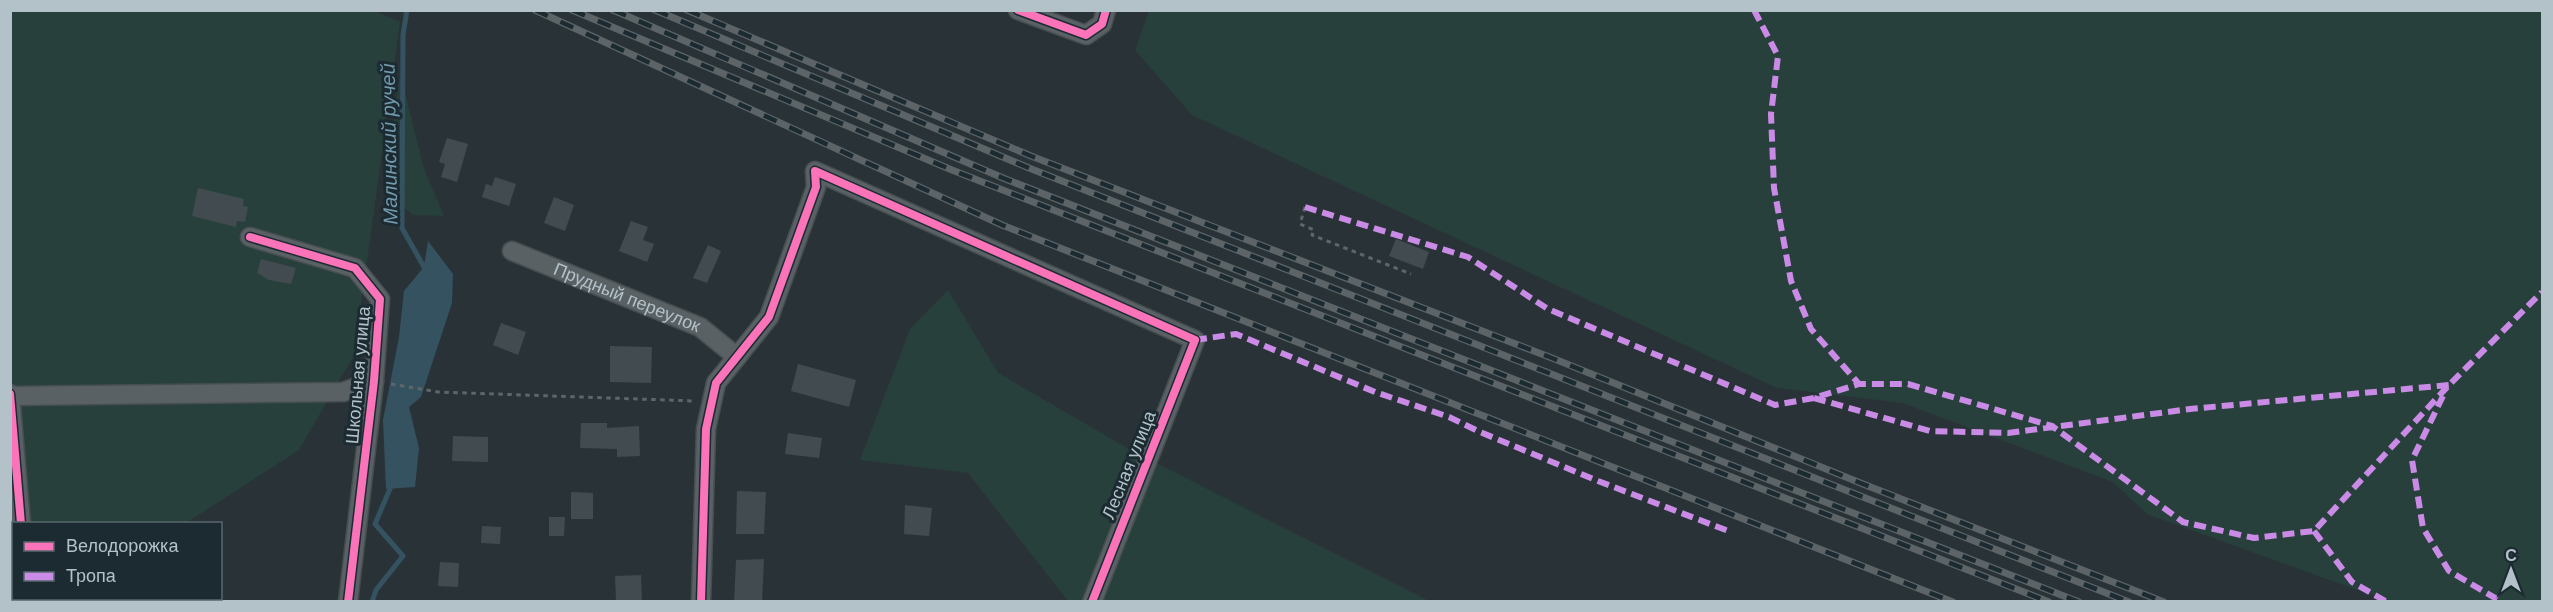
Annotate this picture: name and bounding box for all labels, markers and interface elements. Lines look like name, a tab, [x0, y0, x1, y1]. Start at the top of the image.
water label: Малинский ручей	[377, 63, 401, 225]
street label: Прудный переулок	[551, 259, 703, 336]
street label: Школьная улица	[342, 304, 374, 445]
street label: Лесная улица	[1098, 407, 1160, 522]
legend	[12, 522, 222, 600]
text: Велодорожка	[66, 536, 179, 556]
north arrow	[2481, 540, 2541, 600]
text: С	[2505, 547, 2517, 564]
text: Тропа	[66, 566, 117, 586]

